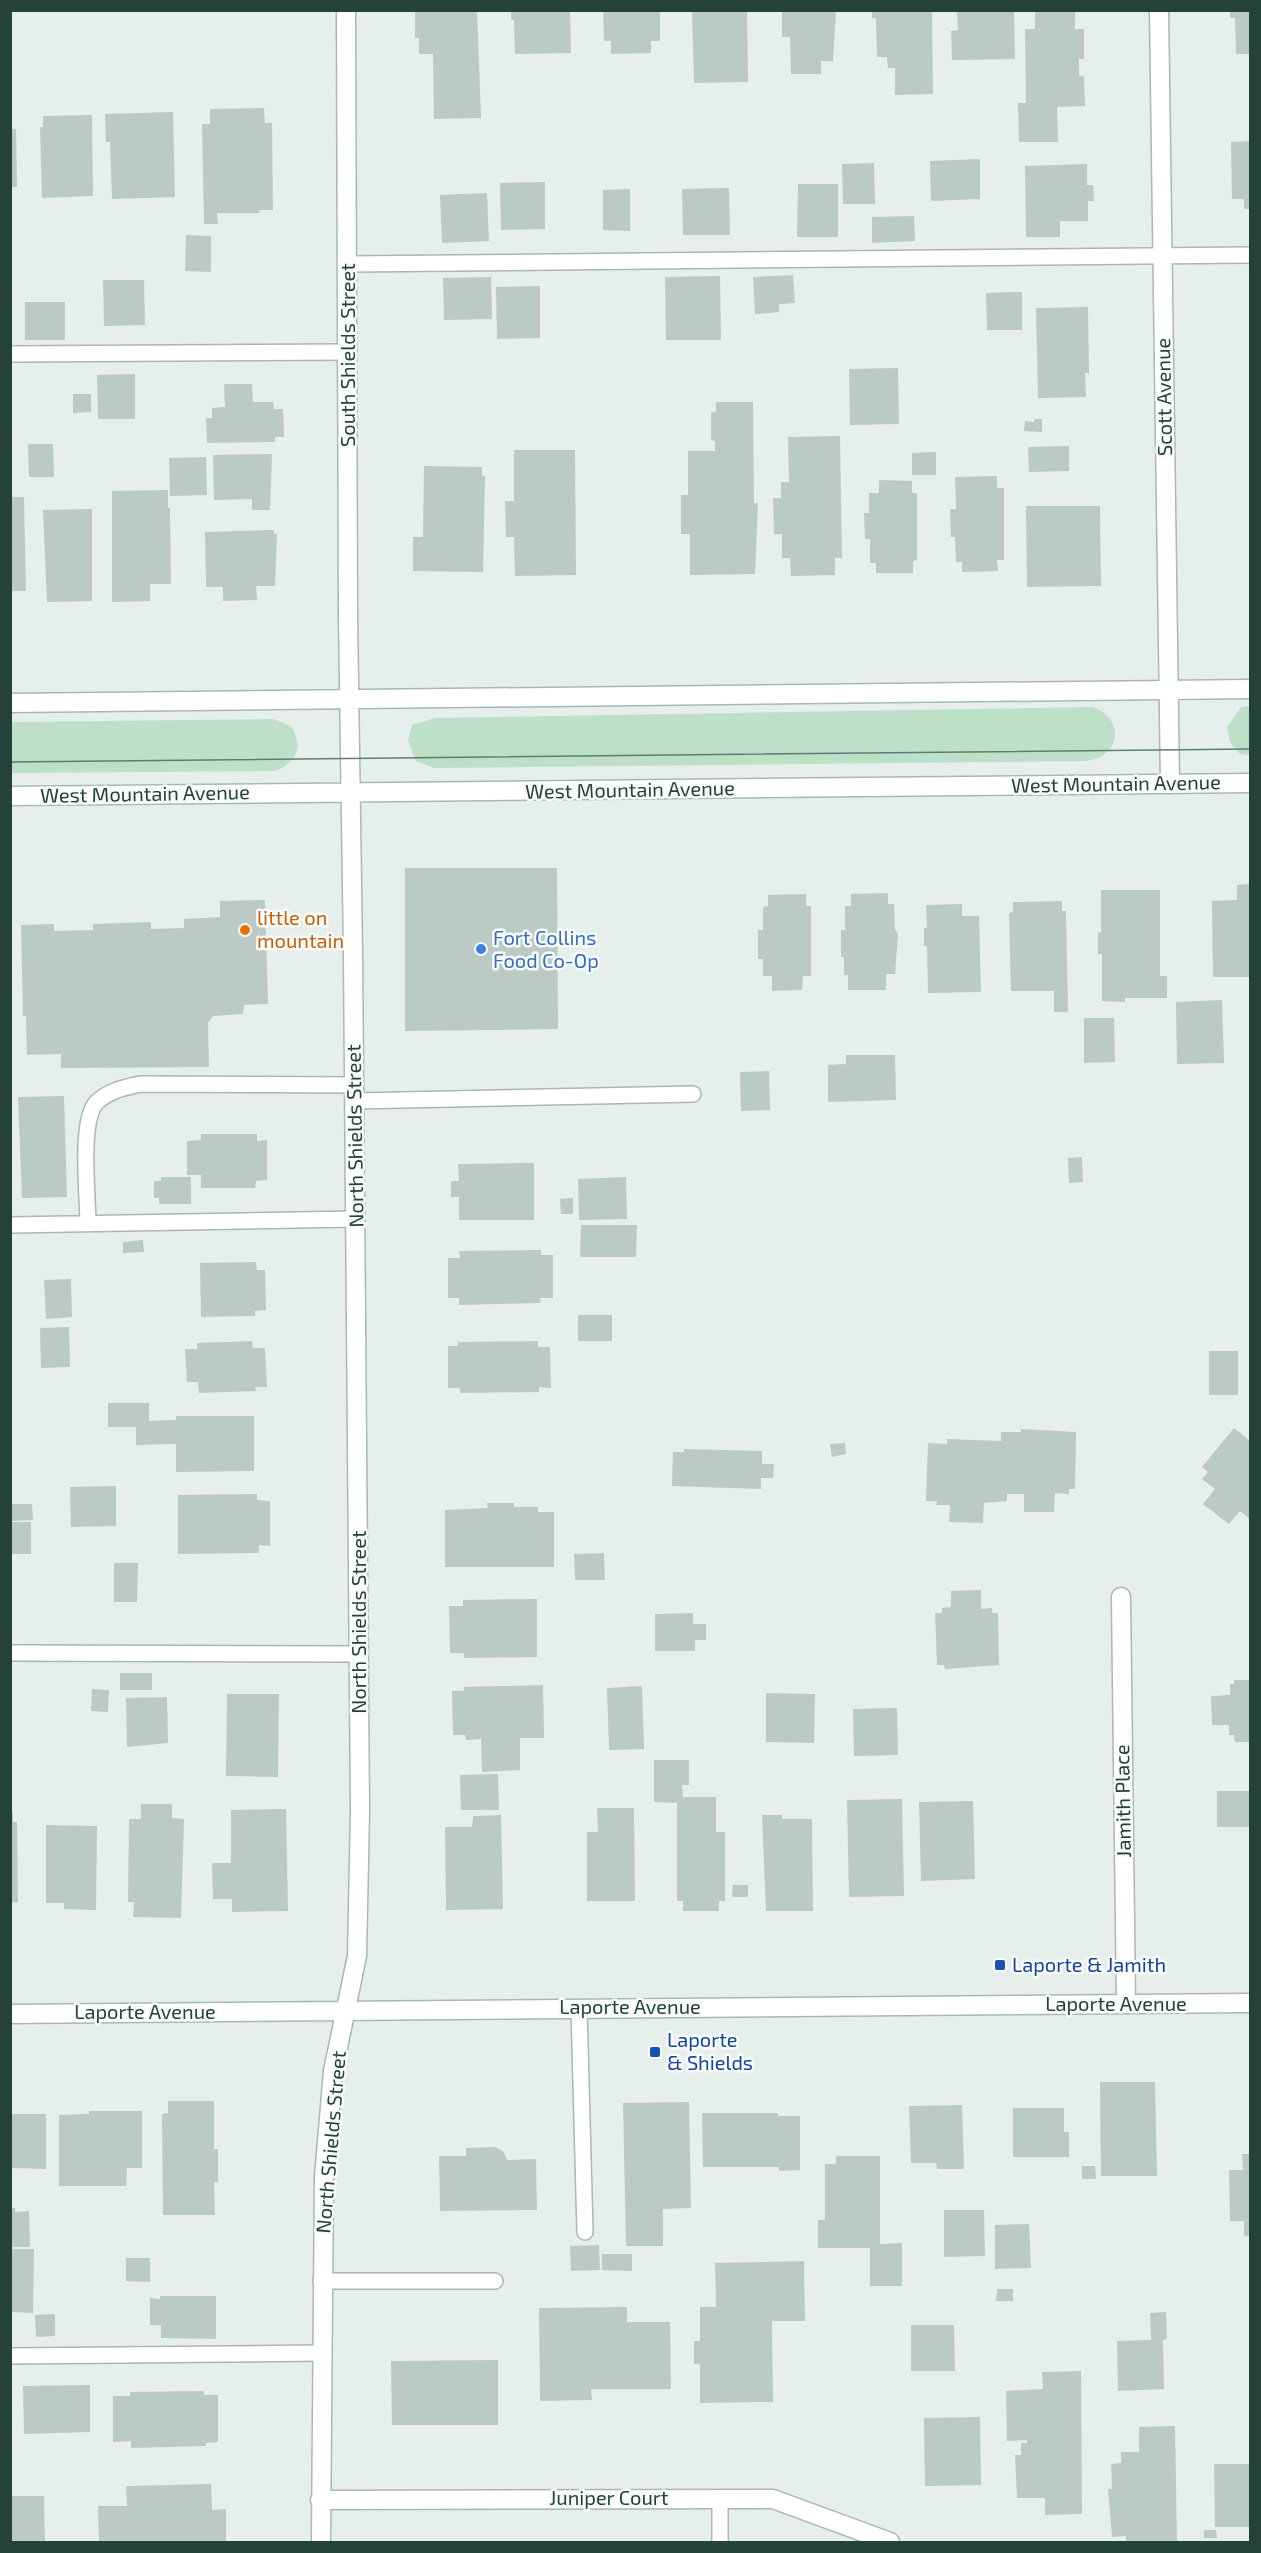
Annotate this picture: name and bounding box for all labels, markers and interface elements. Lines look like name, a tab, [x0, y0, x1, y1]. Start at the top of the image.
street label: South Shields Street	[335, 263, 359, 447]
street label: Scott Avenue	[1150, 338, 1176, 456]
street label: West Mountain Avenue	[1011, 769, 1221, 797]
street label: West Mountain Avenue	[525, 775, 735, 803]
street label: West Mountain Avenue	[40, 779, 250, 807]
place label: little on mountain	[257, 905, 344, 952]
marker: little on mountain	[238, 923, 252, 937]
place label: Fort Collins Food Co-Op	[493, 925, 599, 972]
marker: Fort Collins Food Co-Op	[474, 942, 488, 956]
street label: North Shields Street	[340, 1044, 368, 1228]
street label: North Shields Street	[346, 1530, 370, 1714]
street label: Jamith Place	[1109, 1744, 1135, 1858]
place label: Laporte & Jamith	[1012, 1952, 1166, 1976]
marker: Laporte & Jamith	[993, 1958, 1007, 1972]
street label: Laporte Avenue	[1045, 1991, 1187, 2015]
street label: Laporte Avenue	[559, 1994, 701, 2018]
street label: Laporte Avenue	[74, 1999, 216, 2023]
place label: Laporte & Shields	[667, 2027, 753, 2074]
marker: Laporte & Shields	[648, 2045, 662, 2059]
street label: North Shields Street	[310, 2049, 350, 2234]
street label: Juniper Court	[550, 2485, 669, 2509]

